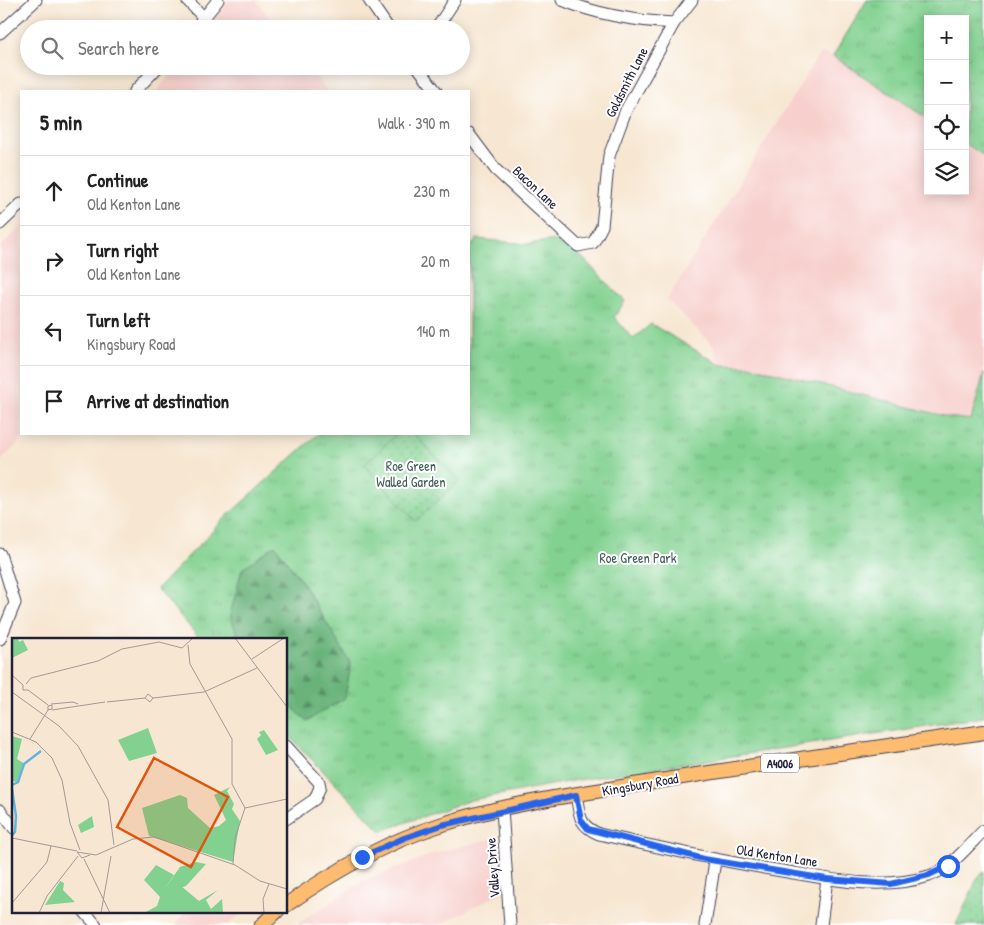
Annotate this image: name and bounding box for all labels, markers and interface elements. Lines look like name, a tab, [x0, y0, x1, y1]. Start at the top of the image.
map controls	[924, 15, 969, 195]
button: +	[924, 15, 969, 60]
search box	[20, 20, 470, 75]
icon: search	[38, 34, 66, 62]
text: Search here	[78, 35, 159, 61]
street label: Goldsmith Lane	[600, 43, 652, 120]
button: −	[924, 60, 969, 105]
button: locate	[924, 105, 969, 150]
text: 5 min	[40, 108, 82, 137]
text: Walk · 390 m	[378, 112, 450, 134]
button: layers	[924, 150, 969, 195]
street label: Bacon Lane	[509, 161, 563, 213]
text: Continue	[87, 167, 148, 193]
icon: ahead	[40, 177, 68, 205]
text: 230 m	[414, 180, 450, 202]
text: Old Kenton Lane	[87, 193, 181, 215]
text: Turn right	[87, 237, 158, 263]
icon: right	[40, 247, 68, 275]
text: 20 m	[421, 250, 450, 272]
text: Old Kenton Lane	[87, 263, 181, 285]
text: Turn left	[87, 307, 150, 333]
icon: left	[40, 317, 68, 345]
text: 140 m	[416, 320, 450, 342]
text: Kingsbury Road	[87, 333, 175, 355]
icon: arrive	[40, 387, 68, 415]
text: Arrive at destination	[87, 388, 229, 414]
park label: Roe Green Walled Garden	[376, 456, 446, 491]
park label: Roe Green Park	[599, 548, 677, 567]
inset map	[12, 638, 288, 912]
road number: A4006	[761, 754, 799, 772]
street label: Kingsbury Road	[600, 768, 680, 801]
street label: Valley Drive	[480, 837, 505, 899]
street label: Old Kenton Lane	[735, 839, 819, 871]
route end	[351, 846, 374, 869]
route start	[937, 855, 960, 878]

